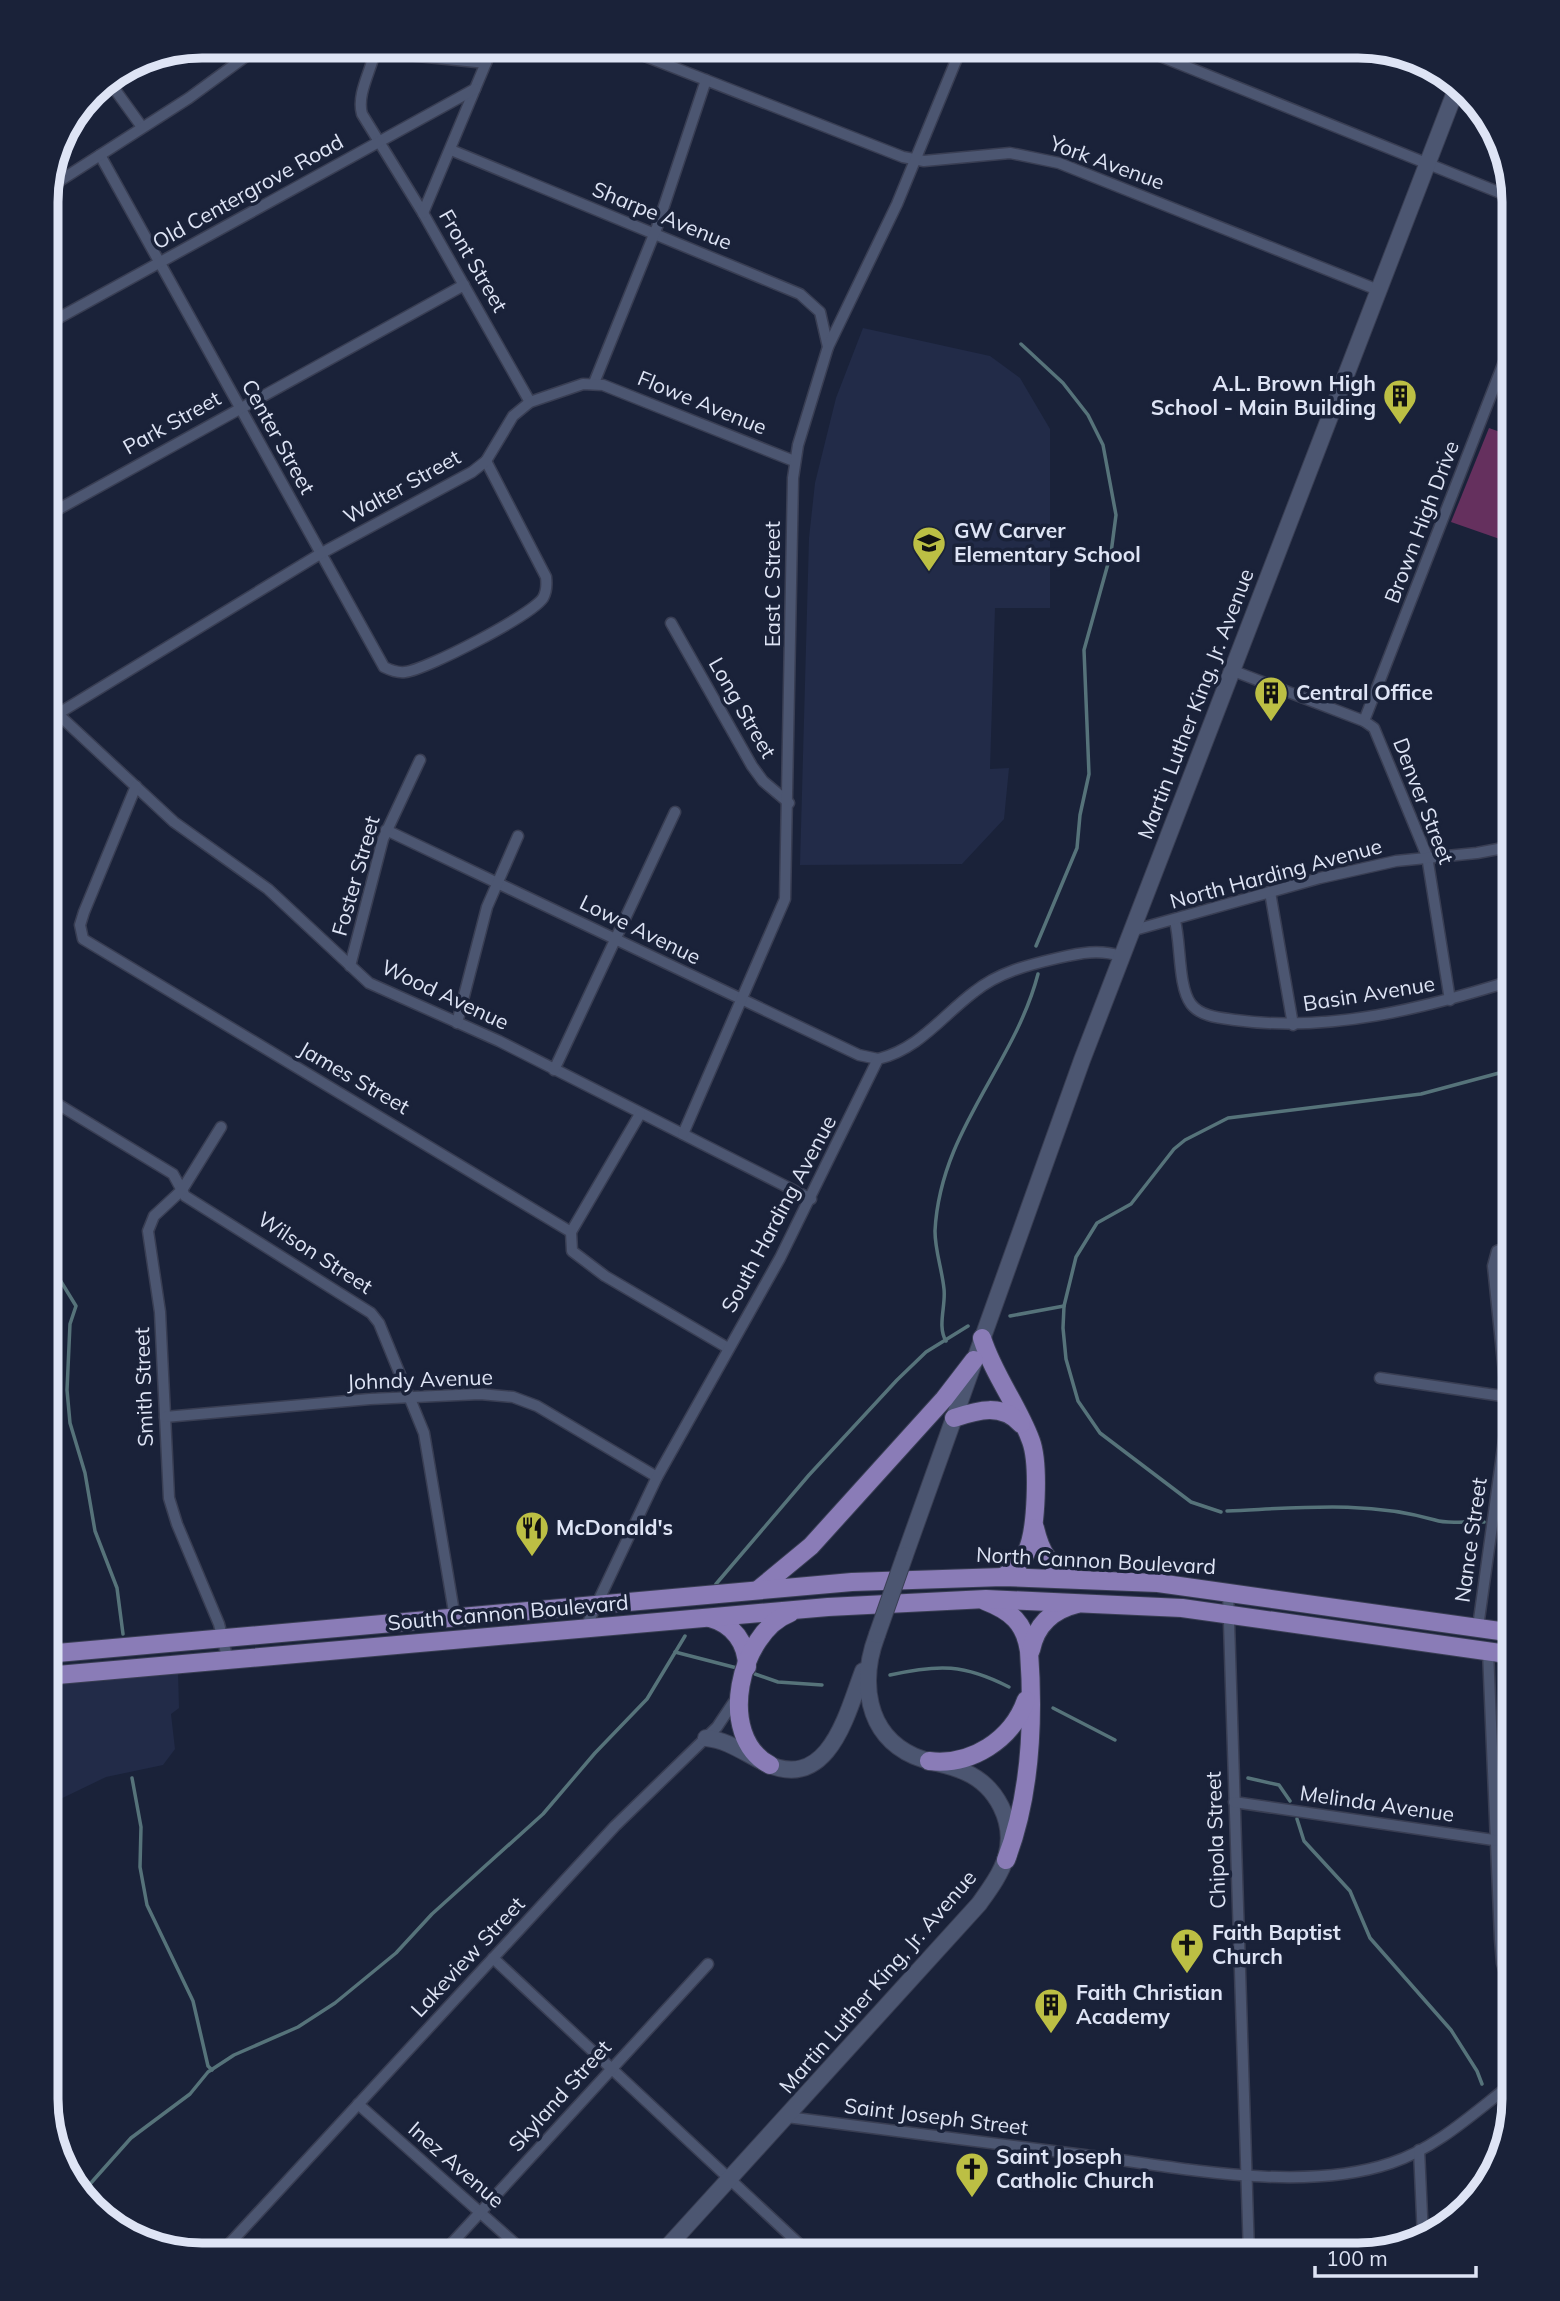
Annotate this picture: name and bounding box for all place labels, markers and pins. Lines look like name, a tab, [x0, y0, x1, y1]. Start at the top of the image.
place label: A.L. Brown High School - Main Building	[1151, 370, 1376, 420]
building icon: A.L. Brown High School - Main Building	[1381, 377, 1419, 426]
place label: GW Carver Elementary School	[954, 517, 1141, 567]
school or university icon: GW Carver Elementary School	[910, 524, 948, 573]
building icon: Central Office	[1252, 674, 1290, 723]
place label: Central Office	[1296, 679, 1433, 705]
restaurant icon: McDonald's	[513, 1509, 551, 1558]
place label: McDonald's	[556, 1514, 673, 1540]
place label: Faith Baptist Church	[1212, 1919, 1341, 1969]
church icon: Faith Baptist Church	[1168, 1926, 1206, 1975]
place label: Faith Christian Academy	[1076, 1979, 1223, 2029]
building icon: Faith Christian Academy	[1032, 1986, 1070, 2035]
place label: Saint Joseph Catholic Church	[996, 2143, 1154, 2193]
church icon: Saint Joseph Catholic Church	[953, 2150, 991, 2199]

